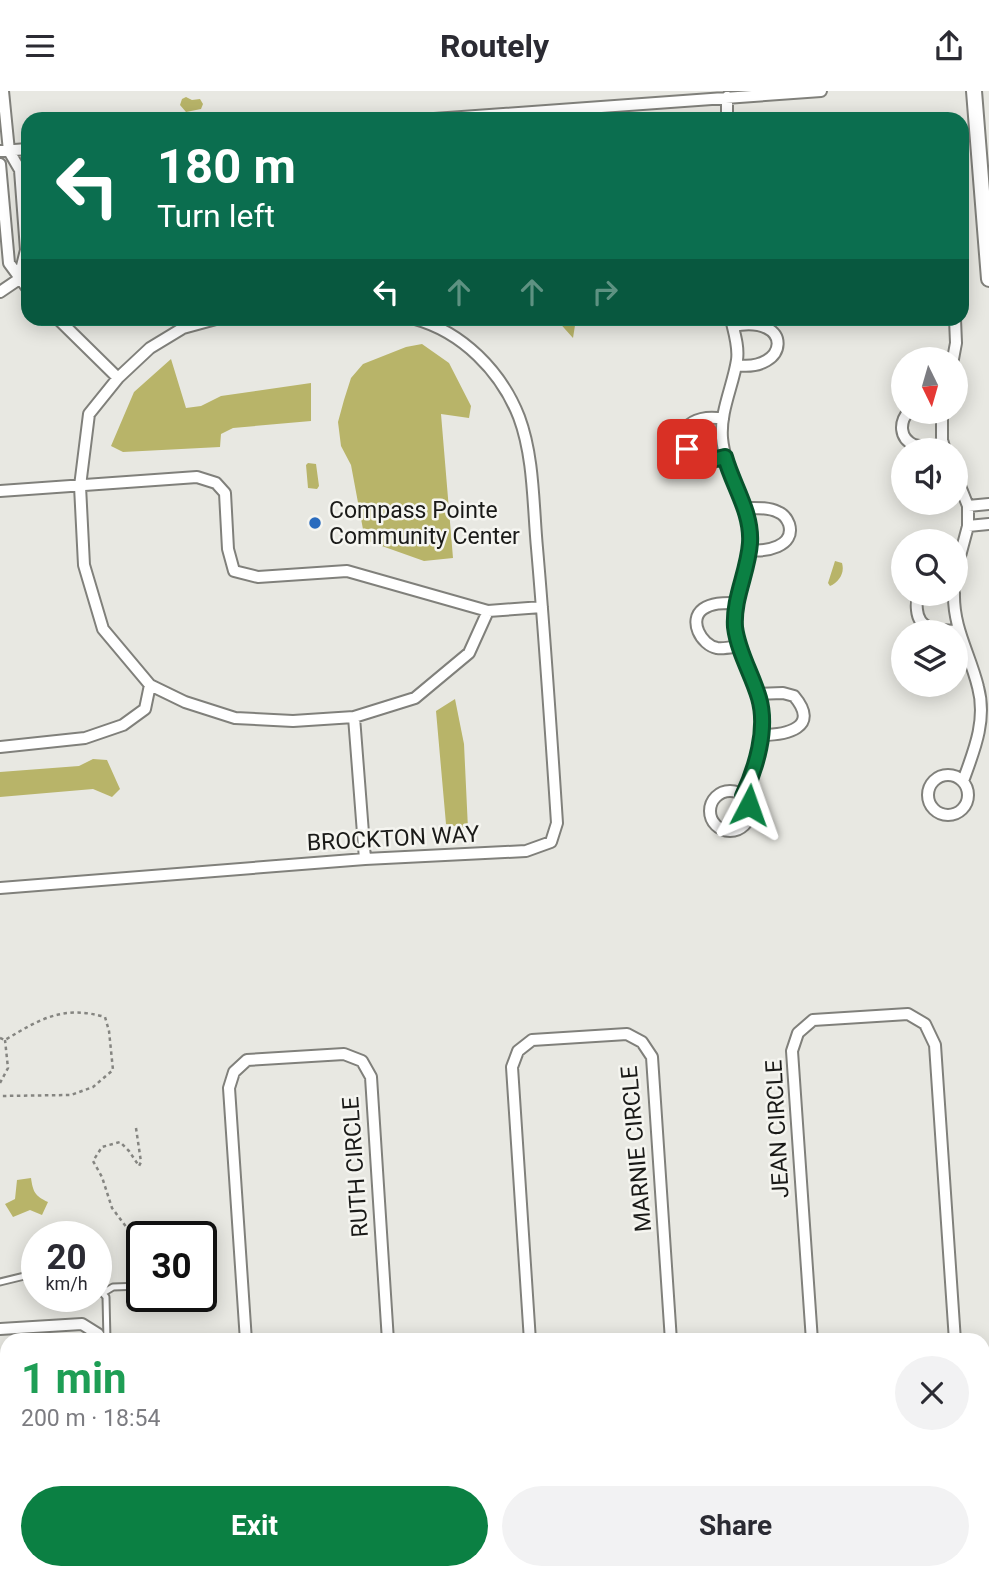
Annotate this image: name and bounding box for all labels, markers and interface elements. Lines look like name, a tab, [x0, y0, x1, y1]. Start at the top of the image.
icon: menu	[21, 27, 59, 65]
text: Routely	[440, 27, 549, 65]
icon: share	[930, 27, 968, 65]
text: 180 m	[157, 138, 296, 195]
icon: left	[42, 140, 133, 231]
text: Turn left	[157, 197, 275, 235]
icon: left	[367, 273, 405, 311]
icon: ahead	[440, 273, 478, 311]
icon: ahead	[513, 273, 551, 311]
icon: right	[586, 273, 624, 311]
north arrow	[891, 347, 968, 423]
map controls	[891, 347, 968, 697]
pin	[657, 419, 717, 479]
icon: arrive	[668, 430, 706, 468]
button: sound	[891, 438, 968, 515]
place label: Compass Pointe Community Center	[329, 497, 520, 550]
marker: Compass Pointe Community Center	[307, 515, 323, 531]
button: search	[891, 529, 968, 606]
button: layers	[891, 620, 968, 697]
position arrow	[712, 768, 786, 842]
street label: BROCKTON WAY	[306, 820, 480, 857]
street label: JEAN CIRCLE	[760, 1059, 795, 1199]
street label: MARNIE CIRCLE	[616, 1065, 657, 1233]
street label: RUTH CIRCLE	[337, 1096, 374, 1238]
speed limit sign: 30	[126, 1221, 217, 1312]
text: 20	[46, 1237, 87, 1278]
text: km/h	[45, 1273, 88, 1294]
text: 1 min	[21, 1354, 127, 1403]
button: close	[895, 1356, 969, 1430]
text: 200 m · 18:54	[21, 1405, 160, 1432]
button: Exit	[21, 1486, 488, 1566]
button: Share	[502, 1486, 969, 1566]

